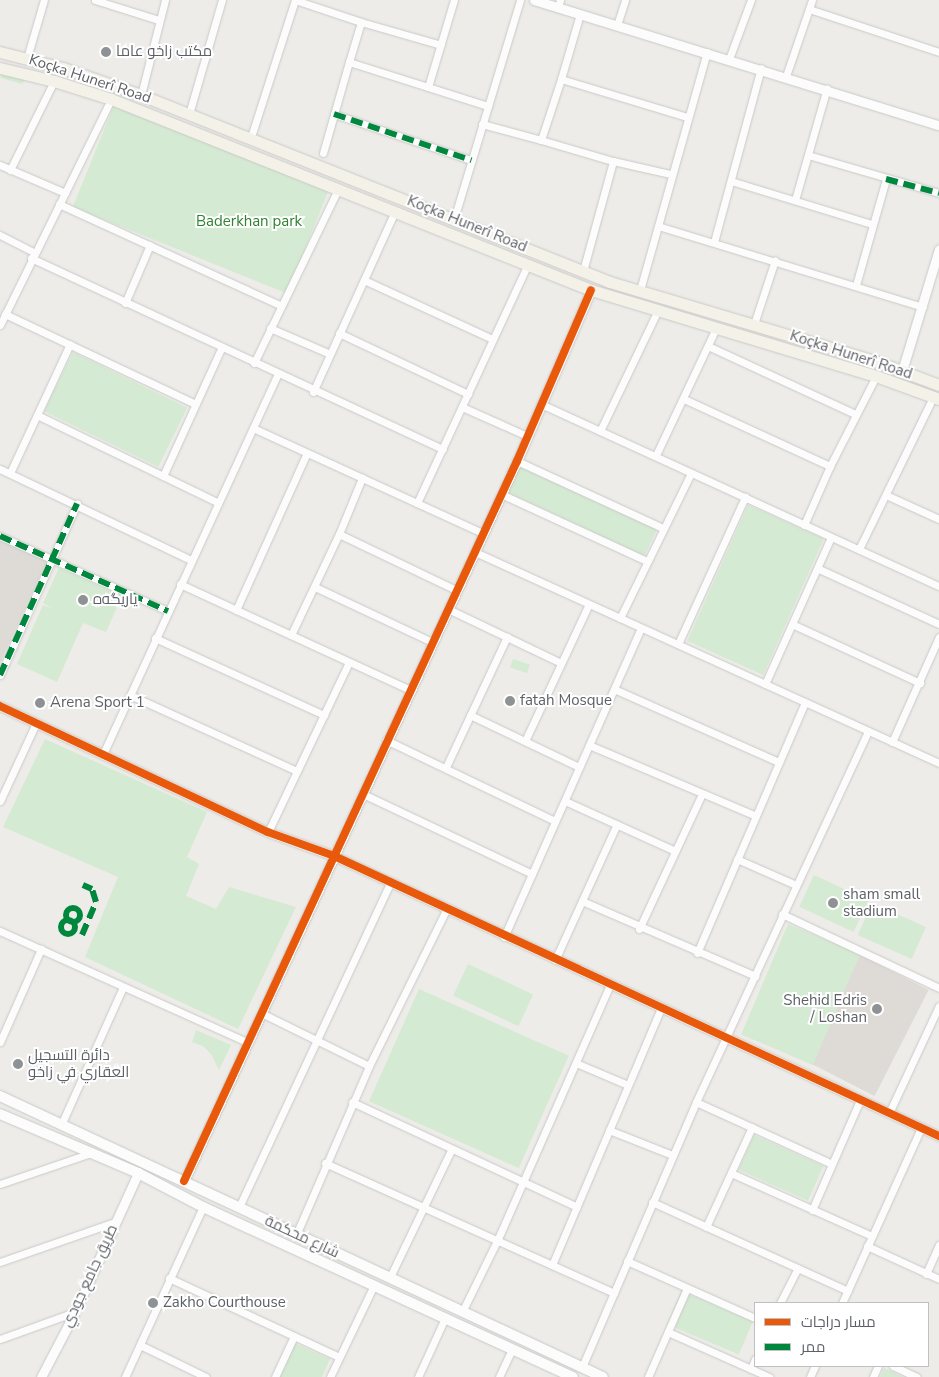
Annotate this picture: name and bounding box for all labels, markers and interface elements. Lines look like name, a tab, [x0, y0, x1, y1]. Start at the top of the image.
place label: مكتب زاخو عاما	[116, 43, 212, 61]
marker: مكتب زاخو عاما	[100, 46, 112, 58]
street label: Koçka Hunerî Road	[27, 51, 153, 107]
street label: Koçka Hunerî Road	[404, 192, 530, 256]
park label: Baderkhan park	[196, 213, 302, 231]
street label: Koçka Hunerî Road	[788, 327, 914, 383]
place label: یاریگه‌ه	[93, 591, 137, 609]
marker: یاریگه‌ه	[77, 594, 89, 606]
place label: fatah Mosque	[520, 692, 612, 710]
place label: Arena Sport 1	[50, 694, 145, 712]
marker: fatah Mosque	[504, 695, 516, 707]
marker: Arena Sport 1	[34, 697, 46, 709]
place label: sham small stadium	[843, 885, 920, 920]
marker: sham small stadium	[827, 897, 839, 909]
place label: Shehid Edris / Loshan	[783, 991, 867, 1026]
marker: Shehid Edris / Loshan	[871, 1003, 883, 1015]
place label: دائرة التسجيل العقاري في زاخو	[28, 1046, 129, 1081]
marker: دائرة التسجيل العقاري في زاخو	[12, 1058, 24, 1070]
street label: شارع محكمة	[262, 1212, 342, 1262]
street label: طريق جامع جودي	[58, 1222, 122, 1330]
place label: Zakho Courthouse	[163, 1294, 286, 1312]
marker: Zakho Courthouse	[147, 1297, 159, 1309]
legend	[754, 1302, 929, 1367]
text: مسار دراجات	[801, 1312, 876, 1332]
text: ممر	[801, 1337, 825, 1357]

